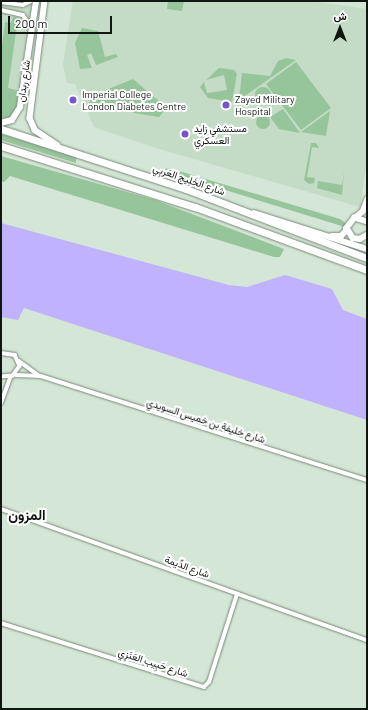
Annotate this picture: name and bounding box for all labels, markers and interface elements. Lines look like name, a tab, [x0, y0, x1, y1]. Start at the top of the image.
scale bar	[10, 8, 114, 34]
north arrow	[320, 8, 360, 48]
text: ش	[333, 9, 347, 22]
text: 200 m	[15, 16, 47, 30]
street label: شارع ربدان	[15, 59, 33, 103]
place label: Imperial College London Diabetes Centre	[82, 88, 186, 112]
place label: Zayed Military Hospital	[235, 93, 295, 116]
marker: Imperial College London Diabetes Centre	[67, 94, 79, 106]
marker: Zayed Military Hospital	[220, 99, 232, 111]
place label: مستشفي زايد العسكري	[194, 122, 247, 146]
marker: مستشفي زايد العسكري	[179, 128, 191, 140]
street label: شارع الخَلِيج العَربِي	[151, 162, 227, 198]
street label: شارع خليفة بن خميس السويدي	[145, 396, 267, 446]
district label: المزون	[8, 507, 46, 523]
street label: شارع الدِّيمة	[163, 553, 211, 581]
street label: شارع حَبِيب العَنَزِي	[117, 646, 189, 680]

